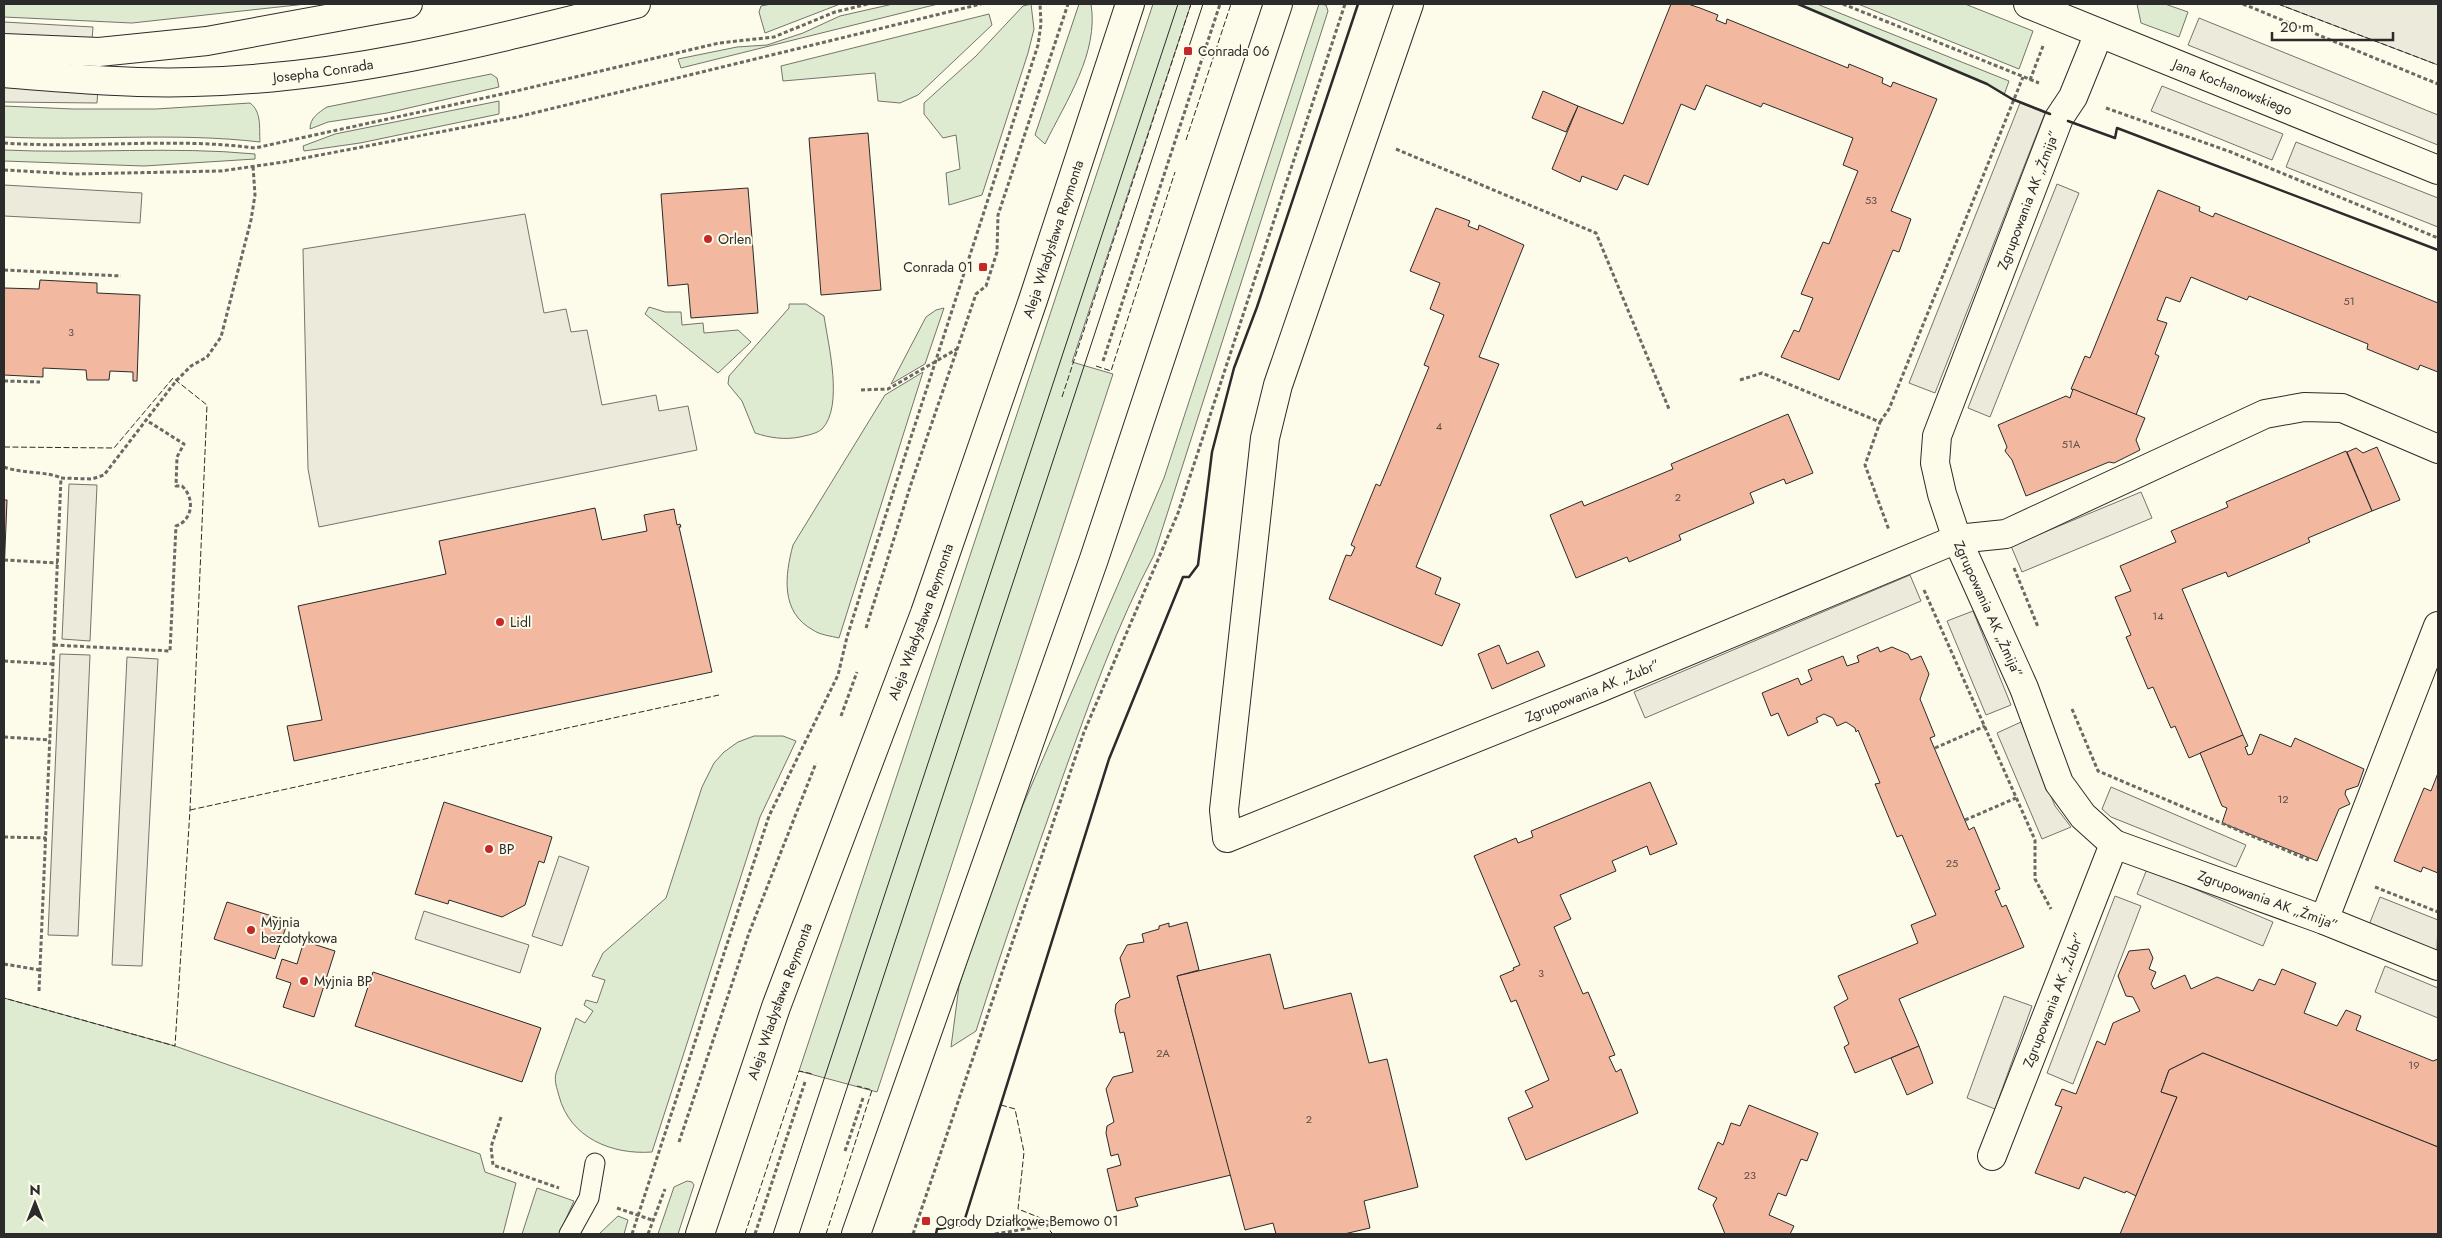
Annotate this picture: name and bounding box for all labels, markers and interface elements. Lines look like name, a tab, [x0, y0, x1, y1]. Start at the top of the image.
scale bar	[2272, 10, 2393, 42]
text: 20 m	[2280, 16, 2314, 38]
place label: Conrada 06	[1198, 41, 1270, 61]
marker: Conrada 06	[1182, 45, 1194, 57]
street label: Jana Kochanowskiego	[2168, 53, 2296, 120]
street label: Josepha Conrada	[270, 54, 375, 87]
street label: Zgrupowania AK „Żmija”	[1992, 128, 2064, 272]
street label: Aleja Władysława Reymonta	[1018, 157, 1088, 321]
house number: 53	[1865, 192, 1877, 208]
place label: Orlen	[718, 229, 752, 249]
marker: Orlen	[702, 233, 714, 245]
place label: Conrada 01	[903, 257, 973, 277]
marker: Conrada 01	[977, 261, 989, 273]
house number: 51	[2343, 293, 2355, 309]
house number: 3	[68, 324, 74, 340]
house number: 4	[1436, 418, 1443, 434]
house number: 51A	[2062, 436, 2081, 452]
house number: 2	[1675, 489, 1681, 505]
street label: Zgrupowania AK „Żmija”	[1949, 538, 2028, 681]
street label: Aleja Władysława Reymonta	[883, 541, 958, 703]
house number: 14	[2152, 608, 2164, 624]
place label: Lidl	[510, 612, 531, 632]
marker: Lidl	[494, 616, 506, 628]
street label: Zgrupowania AK „Żubr”	[1522, 654, 1663, 727]
house number: 12	[2277, 791, 2289, 807]
place label: BP	[499, 839, 515, 859]
marker: BP	[483, 843, 495, 855]
house number: 25	[1946, 855, 1958, 871]
street label: Zgrupowania AK „Żmija”	[2195, 865, 2341, 935]
place label: Myjnia bezdotykowa	[261, 912, 337, 948]
street label: Aleja Władysława Reymonta	[742, 920, 817, 1082]
marker: Myjnia bezdotykowa	[245, 924, 257, 936]
street label: Zgrupowania AK „Żubr”	[2018, 929, 2089, 1070]
house number: 3	[1538, 965, 1544, 981]
place label: Myjnia BP	[314, 971, 373, 991]
marker: Myjnia BP	[298, 975, 310, 987]
house number: 2A	[1156, 1045, 1170, 1061]
house number: 19	[2408, 1057, 2420, 1073]
house number: 2	[1306, 1111, 1312, 1127]
house number: 23	[1744, 1167, 1756, 1183]
north arrow	[10, 1178, 60, 1228]
text: N	[29, 1180, 41, 1200]
place label: Ogrody Działkowe Bemowo 01	[936, 1211, 1119, 1231]
marker: Ogrody Działkowe Bemowo 01	[920, 1215, 932, 1227]

